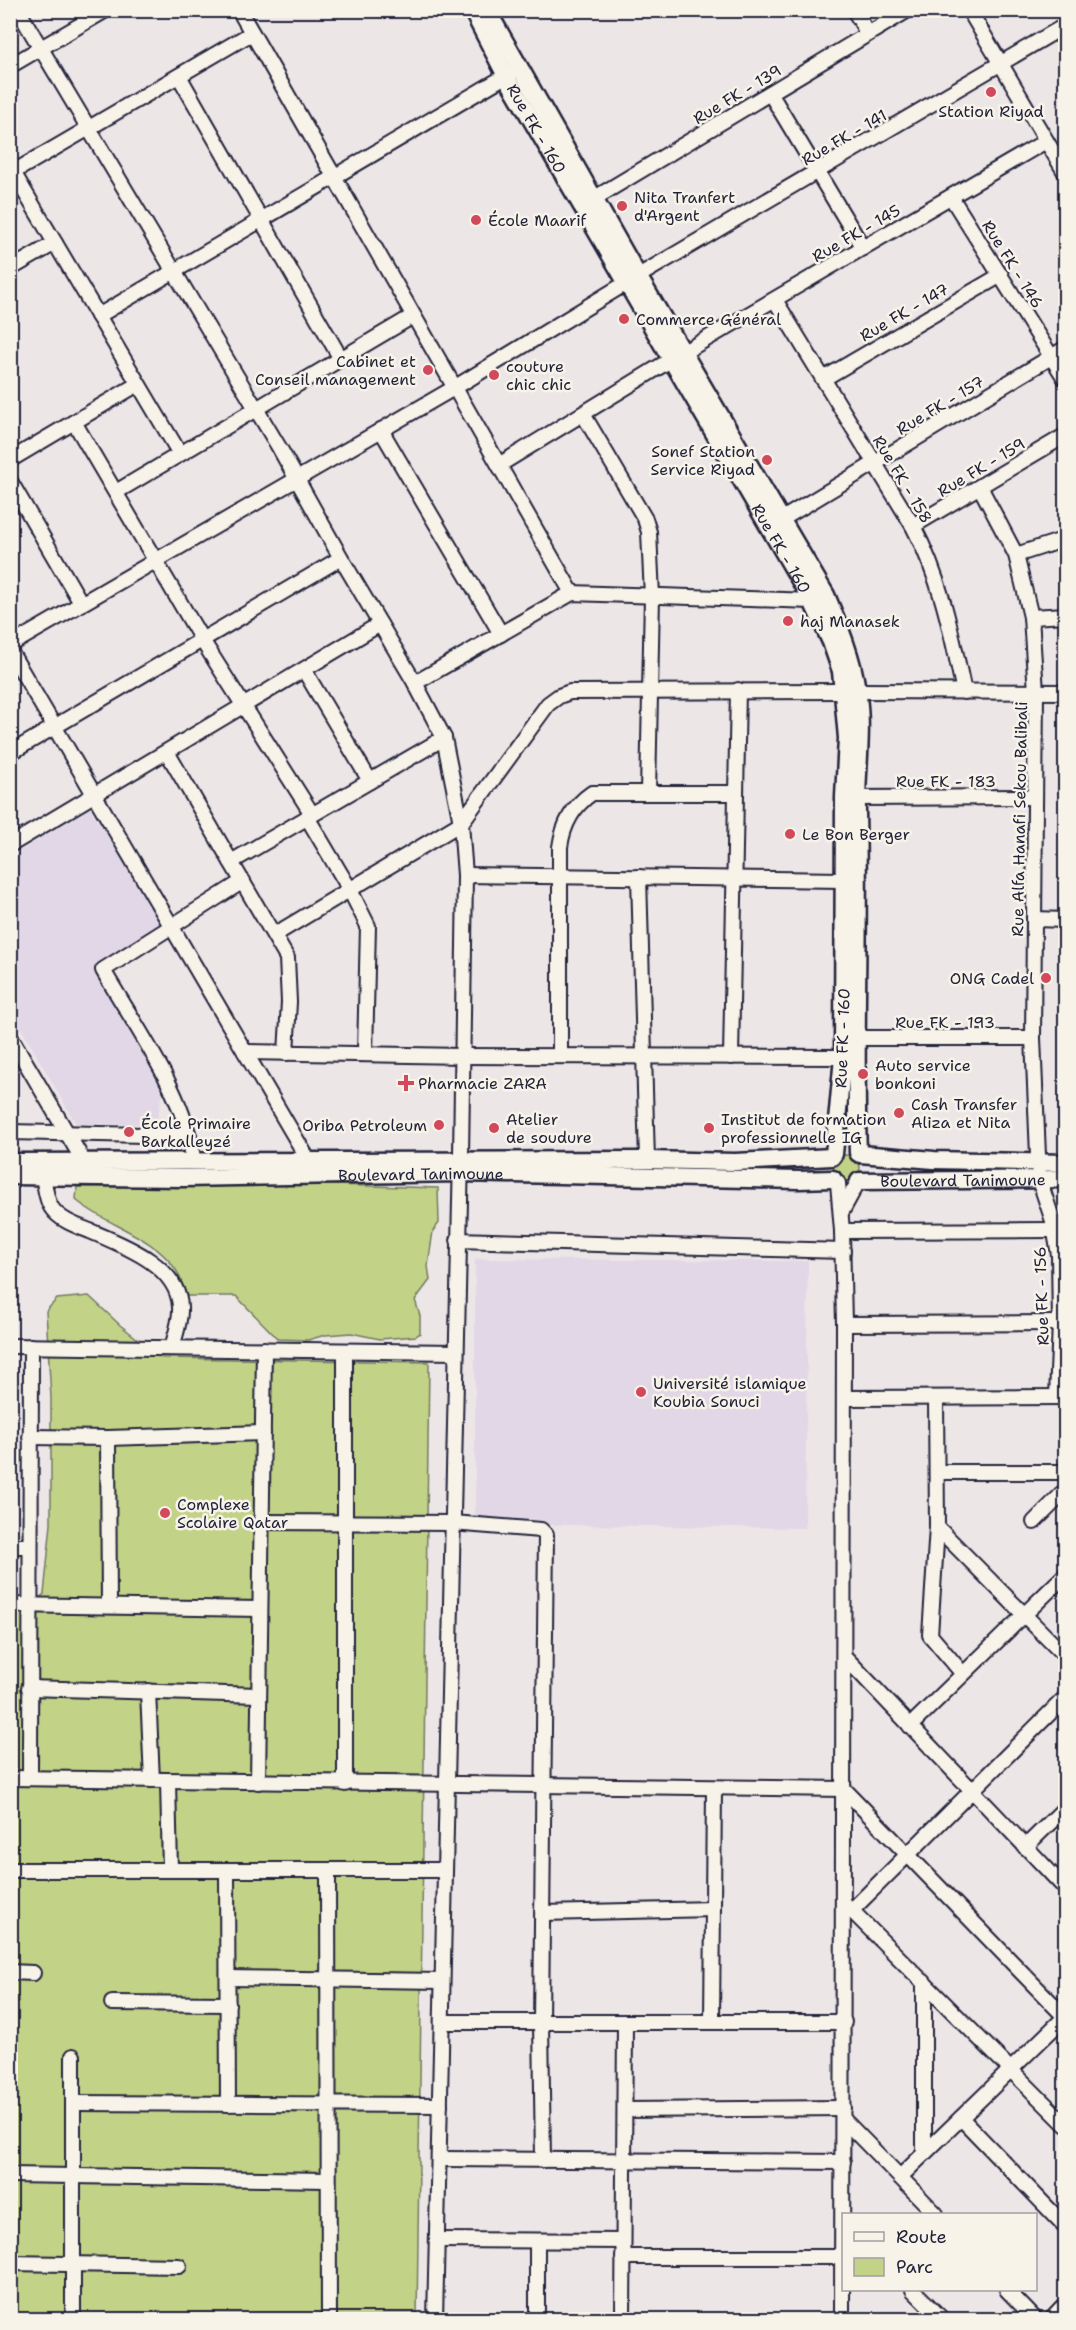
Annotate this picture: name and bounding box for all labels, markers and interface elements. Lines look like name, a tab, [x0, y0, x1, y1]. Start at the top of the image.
street label: Rue FK - 139	[689, 60, 785, 129]
street label: Rue FK - 160	[502, 80, 570, 177]
marker: Station Riyad	[984, 85, 998, 99]
place label: Station Riyad	[938, 101, 1044, 122]
street label: Rue FK - 141	[798, 105, 891, 170]
place label: Nita Tranfert d'Argent	[634, 187, 735, 226]
marker: Nita Tranfert d'Argent	[615, 199, 629, 213]
street label: Rue FK - 145	[808, 200, 904, 267]
place label: École Maarif	[488, 210, 588, 231]
marker: École Maarif	[469, 213, 483, 227]
street label: Rue FK - 146	[977, 216, 1048, 312]
street label: Rue FK - 147	[856, 279, 952, 346]
place label: Commerce Général	[636, 309, 781, 330]
marker: Commerce Général	[617, 312, 631, 326]
place label: Cabinet et Conseil management	[255, 351, 416, 390]
place label: couture chic chic	[506, 356, 571, 395]
marker: Cabinet et Conseil management	[421, 363, 435, 377]
marker: couture chic chic	[487, 368, 501, 382]
street label: Rue FK - 157	[893, 371, 988, 440]
street label: Rue FK - 158	[868, 431, 937, 527]
street label: Rue FK - 159	[934, 433, 1029, 502]
place label: Sonef Station Service Riyad	[651, 441, 755, 480]
marker: Sonef Station Service Riyad	[760, 453, 774, 467]
street label: Rue FK - 160	[747, 500, 815, 597]
place label: haj Manasek	[800, 611, 900, 632]
marker: haj Manasek	[781, 614, 795, 628]
street label: Rue Alfa Hanafi Sekou Balibali	[1007, 701, 1032, 937]
street label: Rue FK - 183	[896, 771, 996, 792]
place label: Le Bon Berger	[802, 824, 910, 845]
marker: Le Bon Berger	[783, 827, 797, 841]
place label: ONG Cadel	[950, 968, 1034, 989]
marker: ONG Cadel	[1039, 971, 1053, 985]
street label: Rue FK - 160	[830, 988, 855, 1088]
street label: Rue FK - 193	[895, 1012, 995, 1033]
place label: Auto service bonkoni	[875, 1055, 971, 1094]
marker: Auto service bonkoni	[856, 1067, 870, 1081]
place label: Pharmacie ZARA	[418, 1073, 547, 1094]
marker: Pharmacie ZARA	[399, 1076, 413, 1090]
place label: Cash Transfer Aliza et Nita	[911, 1094, 1017, 1133]
marker: Cash Transfer Aliza et Nita	[892, 1106, 906, 1120]
place label: Atelier de soudure	[506, 1109, 592, 1148]
place label: Institut de formation professionnelle IG	[721, 1109, 886, 1148]
place label: École Primaire Barkalleyzé	[141, 1113, 251, 1152]
place label: Oriba Petroleum	[302, 1115, 427, 1136]
marker: Oriba Petroleum	[432, 1118, 446, 1132]
marker: Atelier de soudure	[487, 1121, 501, 1135]
marker: Institut de formation professionnelle IG	[702, 1121, 716, 1135]
marker: École Primaire Barkalleyzé	[122, 1125, 136, 1139]
street label: Boulevard Tanimoune	[338, 1163, 504, 1186]
street label: Boulevard Tanimoune	[880, 1169, 1046, 1192]
street label: Rue FK - 156	[1029, 1246, 1054, 1346]
place label: Université islamique Koubia Sonuci	[653, 1373, 807, 1412]
marker: Université islamique Koubia Sonuci	[634, 1385, 648, 1399]
place label: Complexe Scolaire Qatar	[177, 1494, 288, 1533]
marker: Complexe Scolaire Qatar	[158, 1506, 172, 1520]
legend	[842, 2213, 1037, 2291]
text: Route	[896, 2225, 947, 2249]
text: Parc	[896, 2255, 933, 2279]

